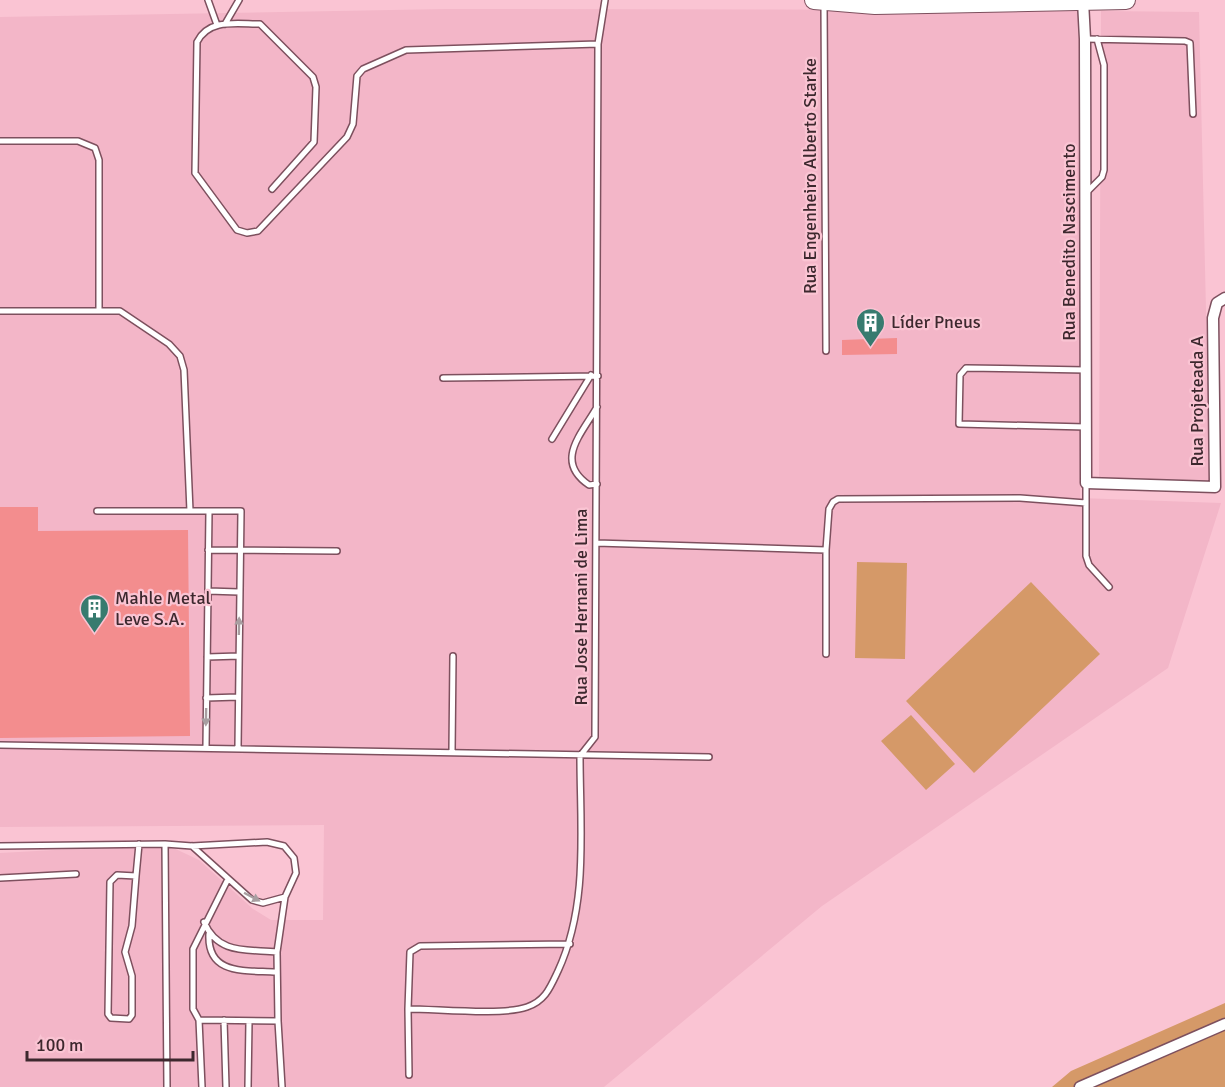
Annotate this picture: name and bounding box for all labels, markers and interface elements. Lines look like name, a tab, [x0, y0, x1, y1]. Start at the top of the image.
street label: Rua Engenheiro Alberto Starke	[799, 58, 821, 294]
street label: Rua Benedito Nascimento	[1058, 143, 1080, 341]
building icon: Líder Pneus	[854, 306, 886, 348]
place label: Líder Pneus	[891, 311, 981, 333]
street label: Rua Projeteada A	[1186, 336, 1208, 466]
street label: Rua Jose Hernani de Lima	[570, 509, 592, 705]
place label: Mahle Metal Leve S.A.	[115, 587, 211, 630]
building icon: Mahle Metal Leve S.A.	[78, 592, 110, 634]
one-way arrow	[234, 617, 244, 636]
one-way arrow	[201, 707, 211, 726]
one-way arrow	[244, 892, 261, 902]
scale bar	[27, 1024, 194, 1062]
text: 100 m	[36, 1034, 83, 1056]

